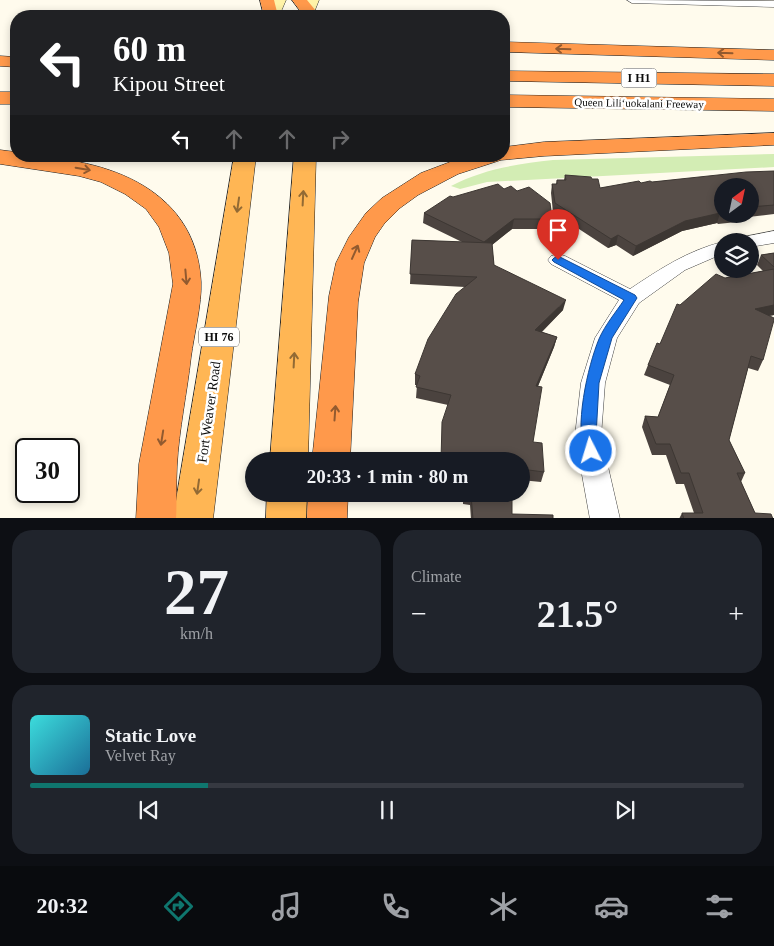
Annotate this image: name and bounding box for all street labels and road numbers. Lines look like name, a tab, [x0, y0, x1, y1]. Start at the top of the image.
road number: I H1	[622, 68, 656, 88]
street label: Queen Liliʻuokalani Freeway	[574, 96, 704, 110]
road number: HI 76	[199, 328, 239, 347]
street label: Fort Weaver Road	[194, 360, 224, 464]

